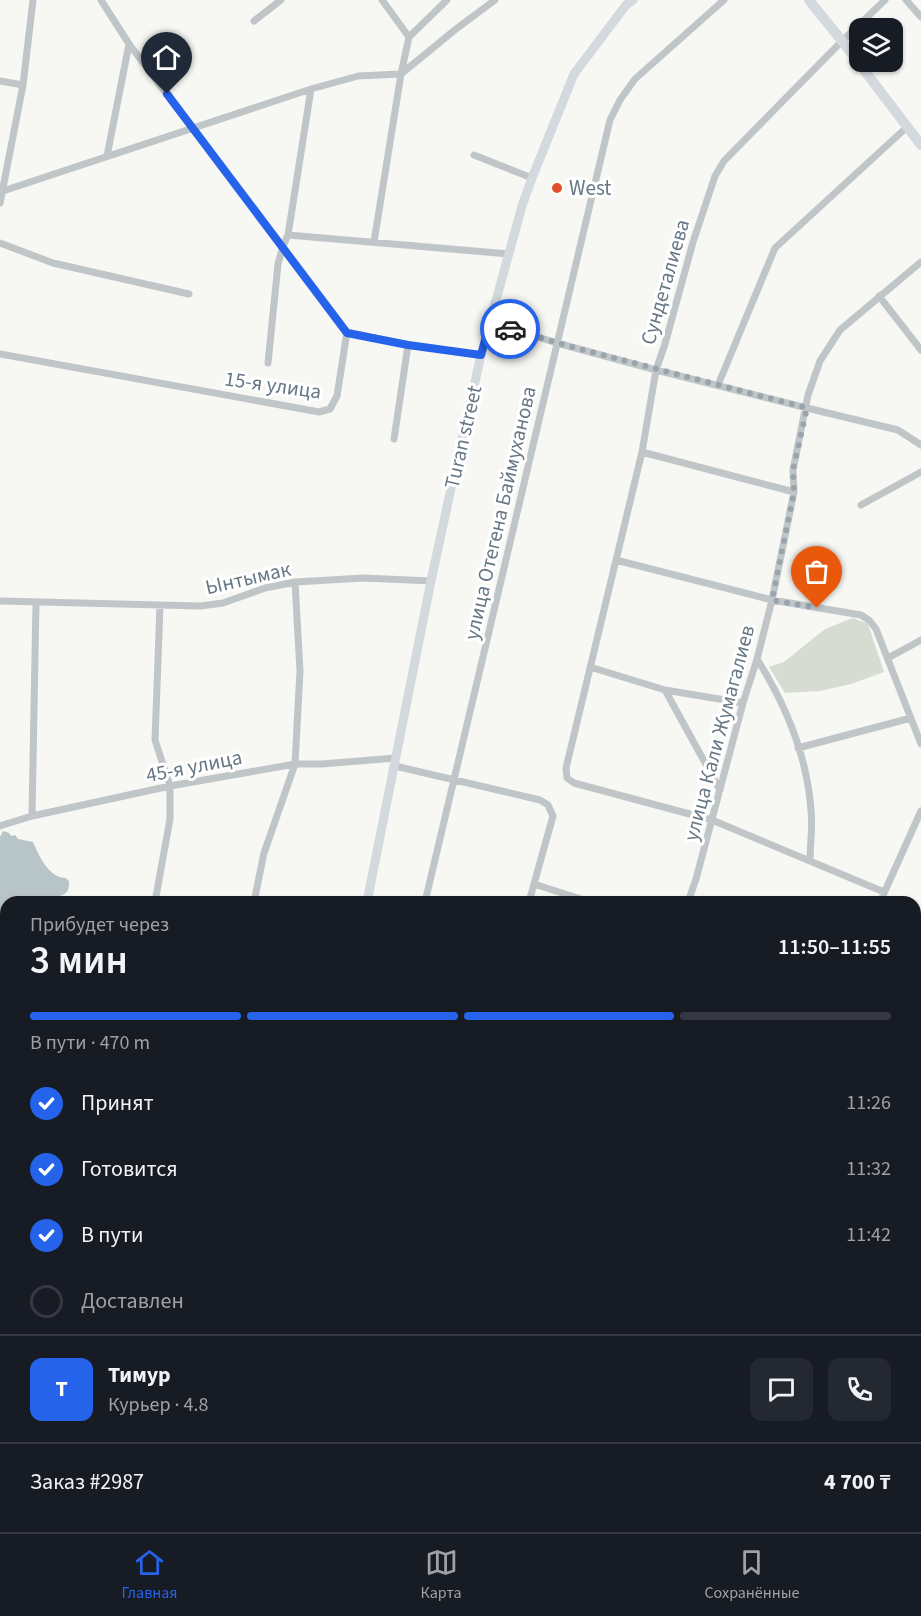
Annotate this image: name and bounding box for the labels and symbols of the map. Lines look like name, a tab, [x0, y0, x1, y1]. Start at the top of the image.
pin	[141, 32, 192, 94]
place label: West	[569, 173, 611, 203]
marker: West	[550, 181, 564, 195]
street label: Сундеталиева	[633, 216, 697, 348]
courier	[480, 299, 540, 359]
street label: 15-я улица	[223, 363, 323, 407]
street label: Turan street	[437, 382, 489, 492]
street label: улица Отегена Баймуханова	[456, 383, 544, 643]
pin	[791, 546, 842, 608]
street label: Ынтымак	[202, 554, 294, 602]
street label: улица Кали Жумагалиев	[676, 622, 762, 844]
street label: 45-я улица	[143, 742, 245, 790]

